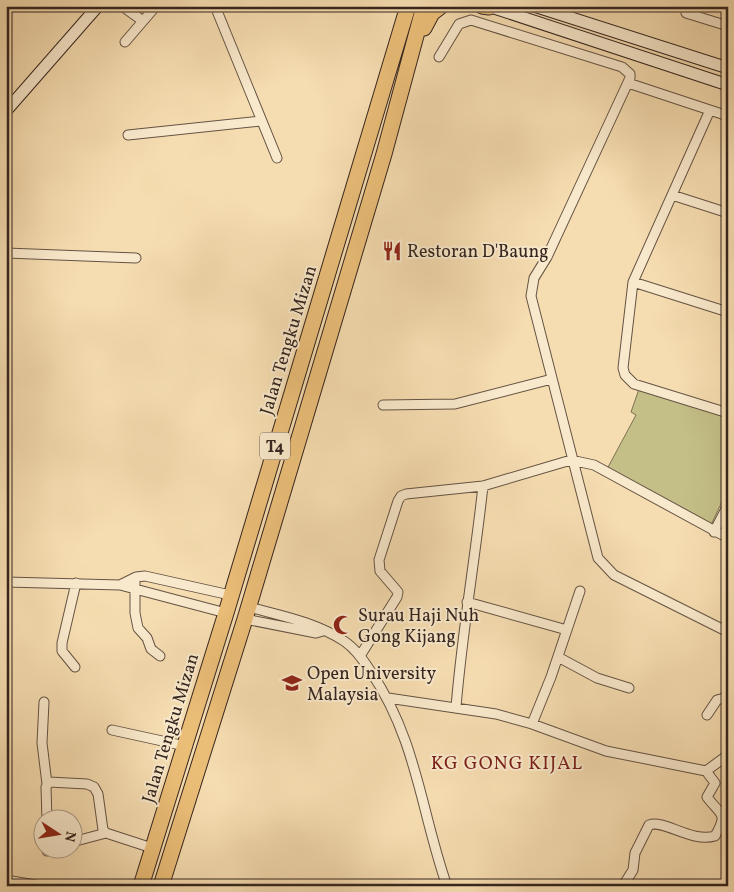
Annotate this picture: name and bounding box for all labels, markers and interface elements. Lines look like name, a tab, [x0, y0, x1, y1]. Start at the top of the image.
restaurant icon: Restoran D'Baung	[381, 240, 403, 262]
place label: Restoran D'Baung	[407, 240, 548, 265]
street label: Jalan Tengku Mizan	[255, 262, 324, 418]
road number: T4	[260, 432, 290, 460]
place label: Surau Haji Nuh Gong Kijang	[358, 604, 479, 650]
mosque icon: Surau Haji Nuh Gong Kijang	[332, 614, 354, 636]
street label: Jalan Tengku Mizan	[137, 650, 206, 806]
place label: Open University Malaysia	[307, 662, 437, 708]
school or university icon: Open University Malaysia	[281, 672, 303, 694]
district label: KG GONG KIJAL	[431, 751, 583, 777]
north arrow	[32, 810, 82, 860]
text: N	[59, 829, 80, 843]

